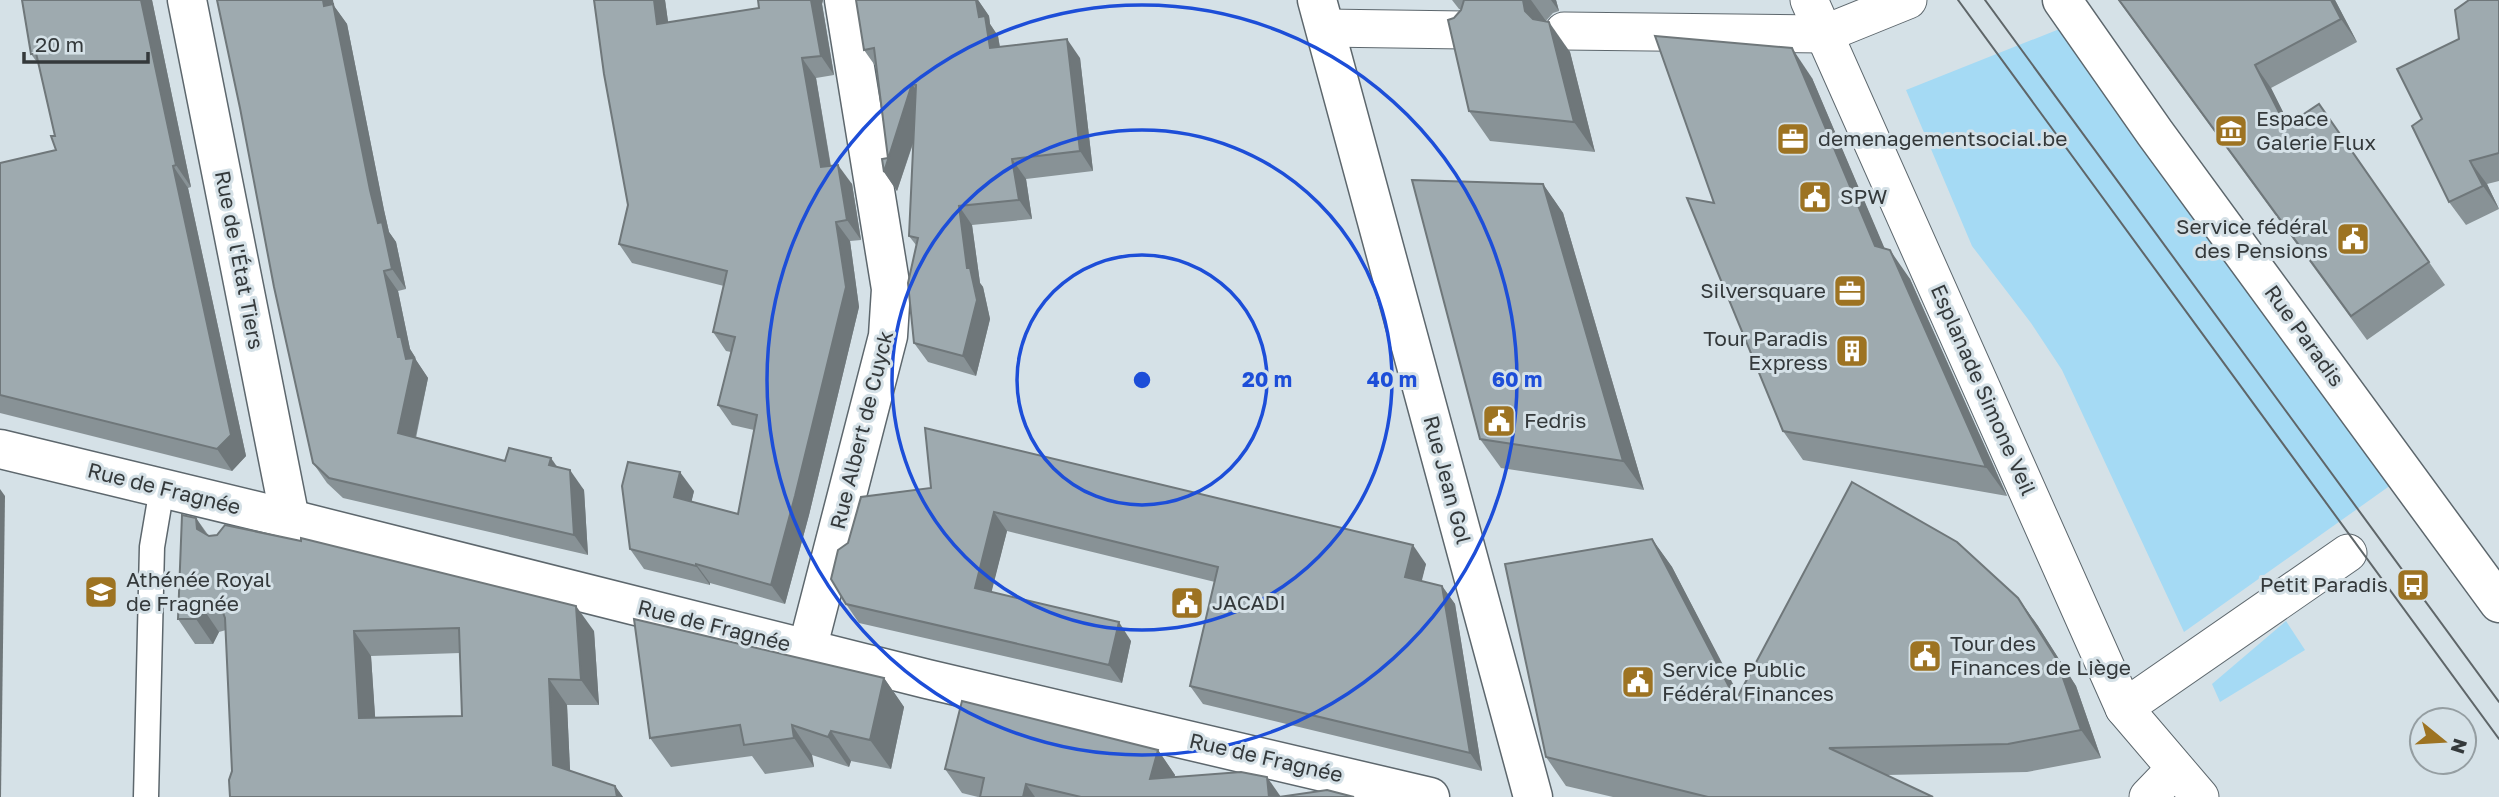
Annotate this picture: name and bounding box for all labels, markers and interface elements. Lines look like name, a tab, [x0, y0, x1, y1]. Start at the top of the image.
scale bar	[24, 21, 149, 65]
text: 20 m	[35, 31, 84, 57]
place label: Espace Galerie Flux	[2256, 105, 2377, 155]
museum icon: Espace Galerie Flux	[2212, 112, 2250, 150]
office icon: demenagementsocial.be	[1774, 120, 1812, 158]
place label: demenagementsocial.be	[1818, 125, 2067, 151]
street label: Rue de l'État Tiers	[210, 168, 270, 351]
public building icon: SPW	[1796, 178, 1834, 216]
place label: SPW	[1840, 183, 1887, 209]
place label: Service fédéral des Pensions	[2176, 213, 2328, 263]
public building icon: Service fédéral des Pensions	[2334, 220, 2372, 258]
office icon: Silversquare	[1831, 272, 1869, 310]
place label: Silversquare	[1700, 277, 1826, 303]
street label: Esplanade Simone Veil	[1926, 280, 2042, 499]
street label: Rue Paradis	[2259, 280, 2350, 391]
place label: Tour Paradis Express	[1703, 325, 1828, 375]
street label: Rue Albert de Cuyck	[824, 328, 898, 532]
building icon: Tour Paradis Express	[1833, 332, 1871, 370]
text: 20 m	[1242, 366, 1292, 392]
text: 40 m	[1367, 366, 1417, 392]
text: 60 m	[1492, 366, 1542, 392]
centre of rings	[1130, 368, 1154, 392]
public building icon: Fedris	[1480, 402, 1518, 440]
place label: Fedris	[1524, 407, 1586, 433]
street label: Rue Jean Gol	[1418, 413, 1478, 547]
street label: Rue de Fragnée	[85, 456, 243, 520]
place label: Athénée Royal de Fragnée	[126, 566, 271, 616]
bus stop icon: Petit Paradis	[2394, 566, 2432, 604]
place label: Petit Paradis	[2260, 571, 2388, 597]
school or university icon: Athénée Royal de Fragnée	[82, 573, 120, 611]
public building icon: JACADI	[1168, 584, 1206, 622]
place label: JACADI	[1212, 589, 1286, 615]
street label: Rue de Fragnée	[635, 593, 793, 657]
place label: Tour des Finances de Liège	[1950, 630, 2131, 680]
public building icon: Tour des Finances de Liège	[1906, 637, 1944, 675]
place label: Service Public Fédéral Finances	[1662, 656, 1834, 706]
public building icon: Service Public Fédéral Finances	[1619, 663, 1657, 701]
north arrow	[2408, 706, 2478, 776]
street label: Rue de Fragnée	[1187, 727, 1346, 787]
text: N	[2446, 736, 2473, 757]

